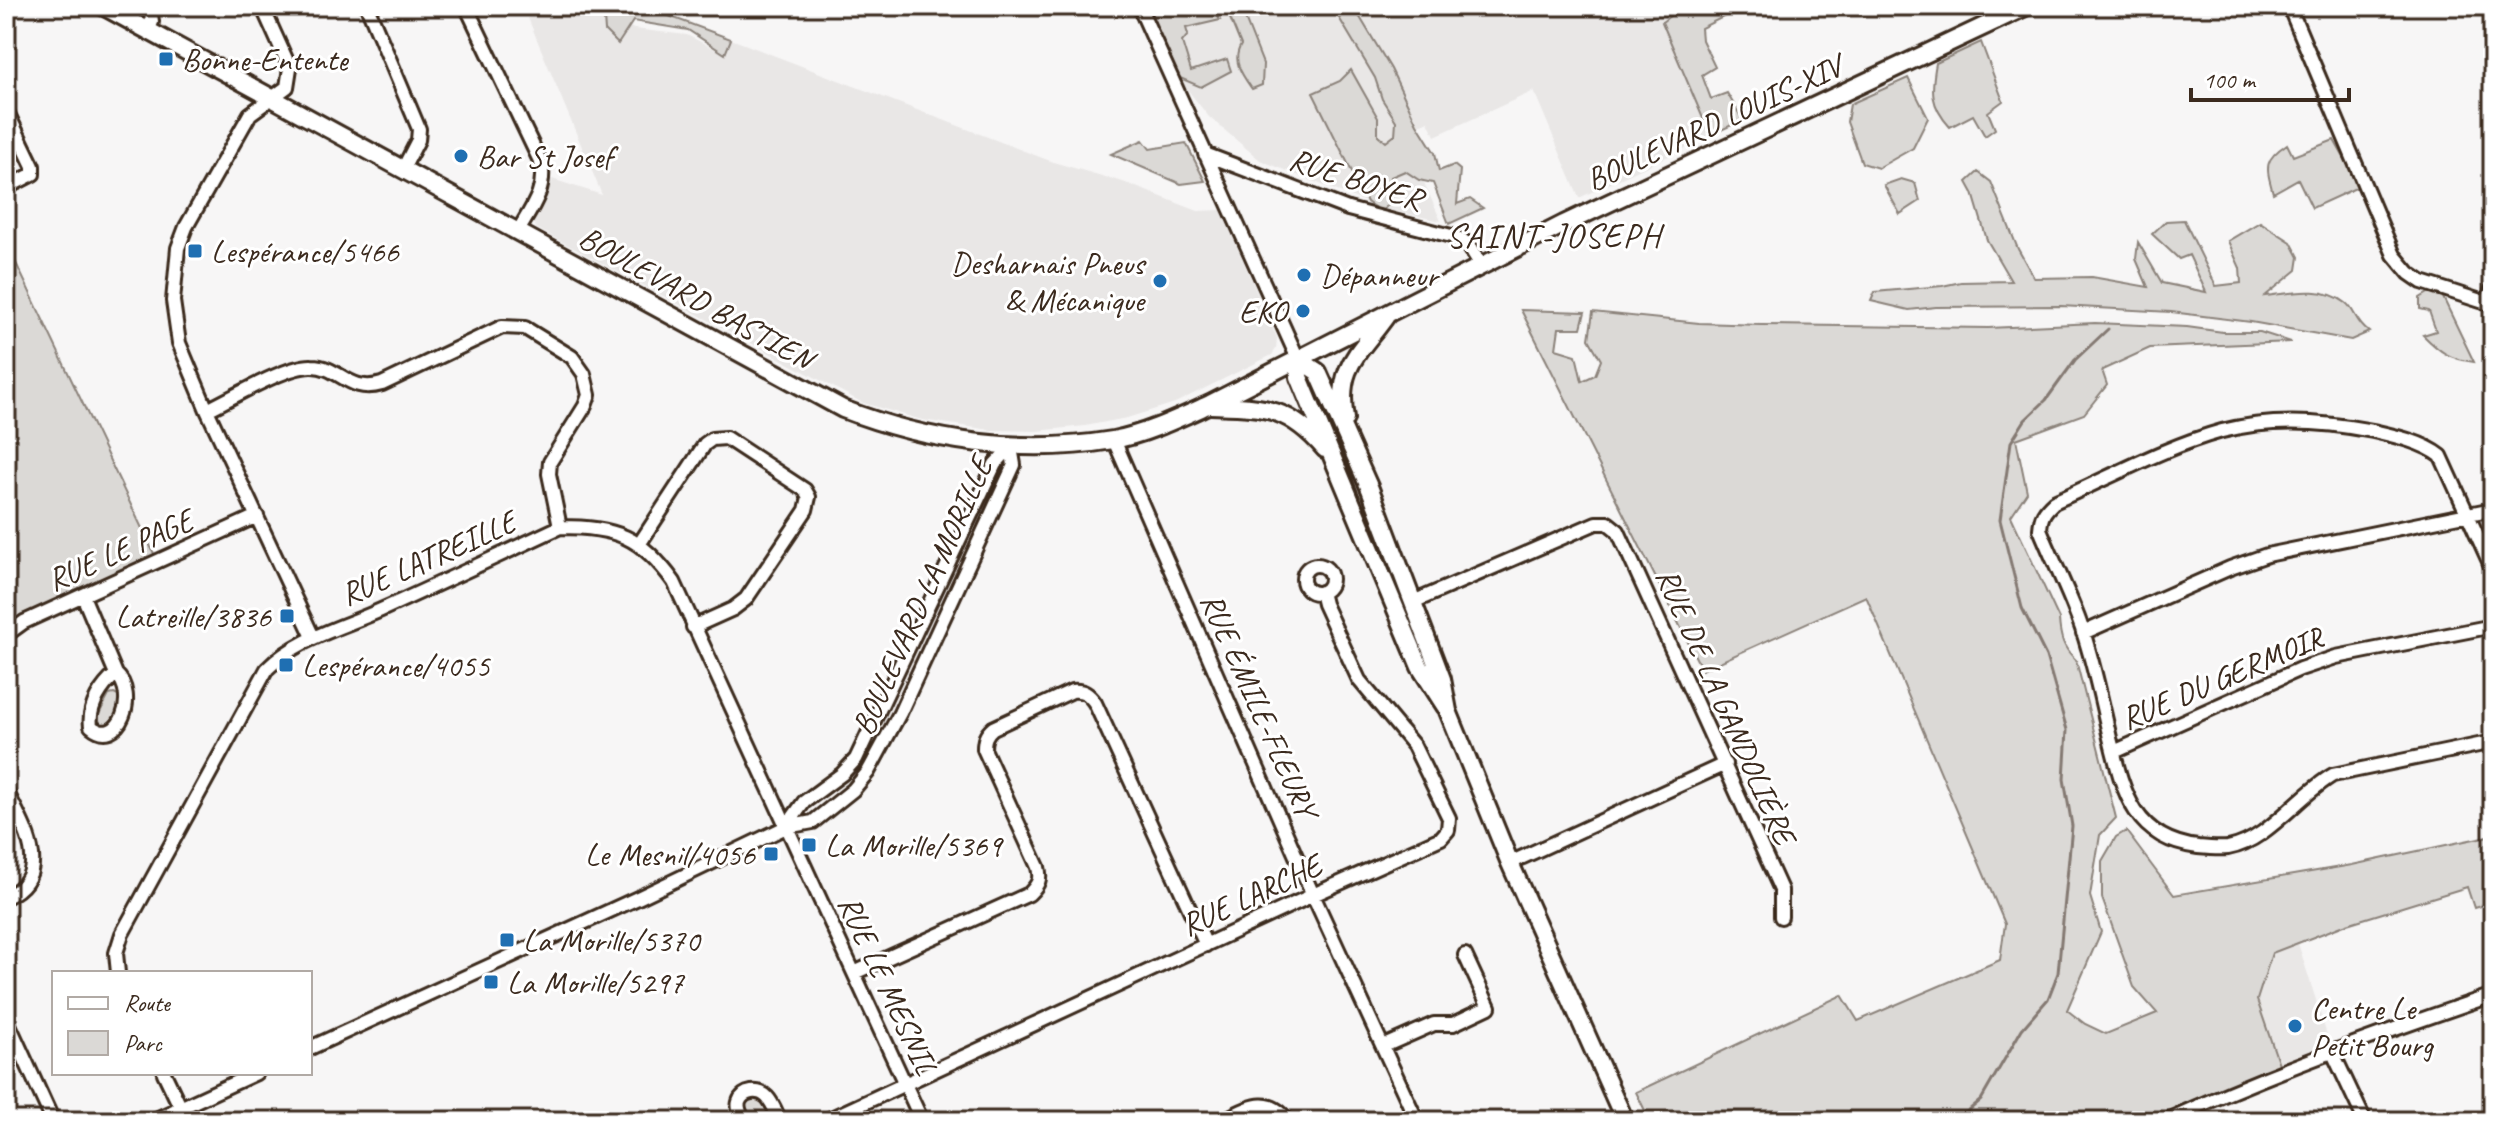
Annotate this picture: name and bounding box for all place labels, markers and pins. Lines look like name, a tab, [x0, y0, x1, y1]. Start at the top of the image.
place label: Bonne-Entente	[182, 39, 350, 80]
marker: Bonne-Entente	[157, 50, 175, 68]
place label: Bar St Josef	[477, 136, 619, 177]
marker: Bar St Josef	[452, 147, 470, 165]
place label: Lespérance/5466	[211, 231, 400, 272]
marker: Lespérance/5466	[186, 242, 204, 260]
place label: Desharnais Pneus & Mécanique	[951, 243, 1147, 321]
place label: Dépanneur	[1320, 255, 1441, 296]
marker: Dépanneur	[1295, 266, 1313, 284]
marker: Desharnais Pneus & Mécanique	[1151, 272, 1169, 290]
place label: EKO	[1239, 291, 1290, 332]
marker: EKO	[1294, 302, 1312, 320]
place label: Latreille/3836	[116, 596, 273, 637]
marker: Latreille/3836	[278, 607, 296, 625]
place label: Lespérance/4055	[302, 645, 491, 686]
marker: Lespérance/4055	[277, 656, 295, 674]
place label: La Morille/5369	[825, 825, 1004, 866]
place label: Le Mesnil/4056	[585, 834, 757, 875]
marker: La Morille/5369	[800, 836, 818, 854]
marker: Le Mesnil/4056	[762, 845, 780, 863]
place label: La Morille/5370	[523, 920, 702, 961]
marker: La Morille/5370	[498, 931, 516, 949]
place label: La Morille/5297	[507, 962, 685, 1003]
marker: La Morille/5297	[482, 973, 500, 991]
place label: Centre Le Petit Bourg	[2311, 988, 2435, 1066]
marker: Centre Le Petit Bourg	[2286, 1017, 2304, 1035]

